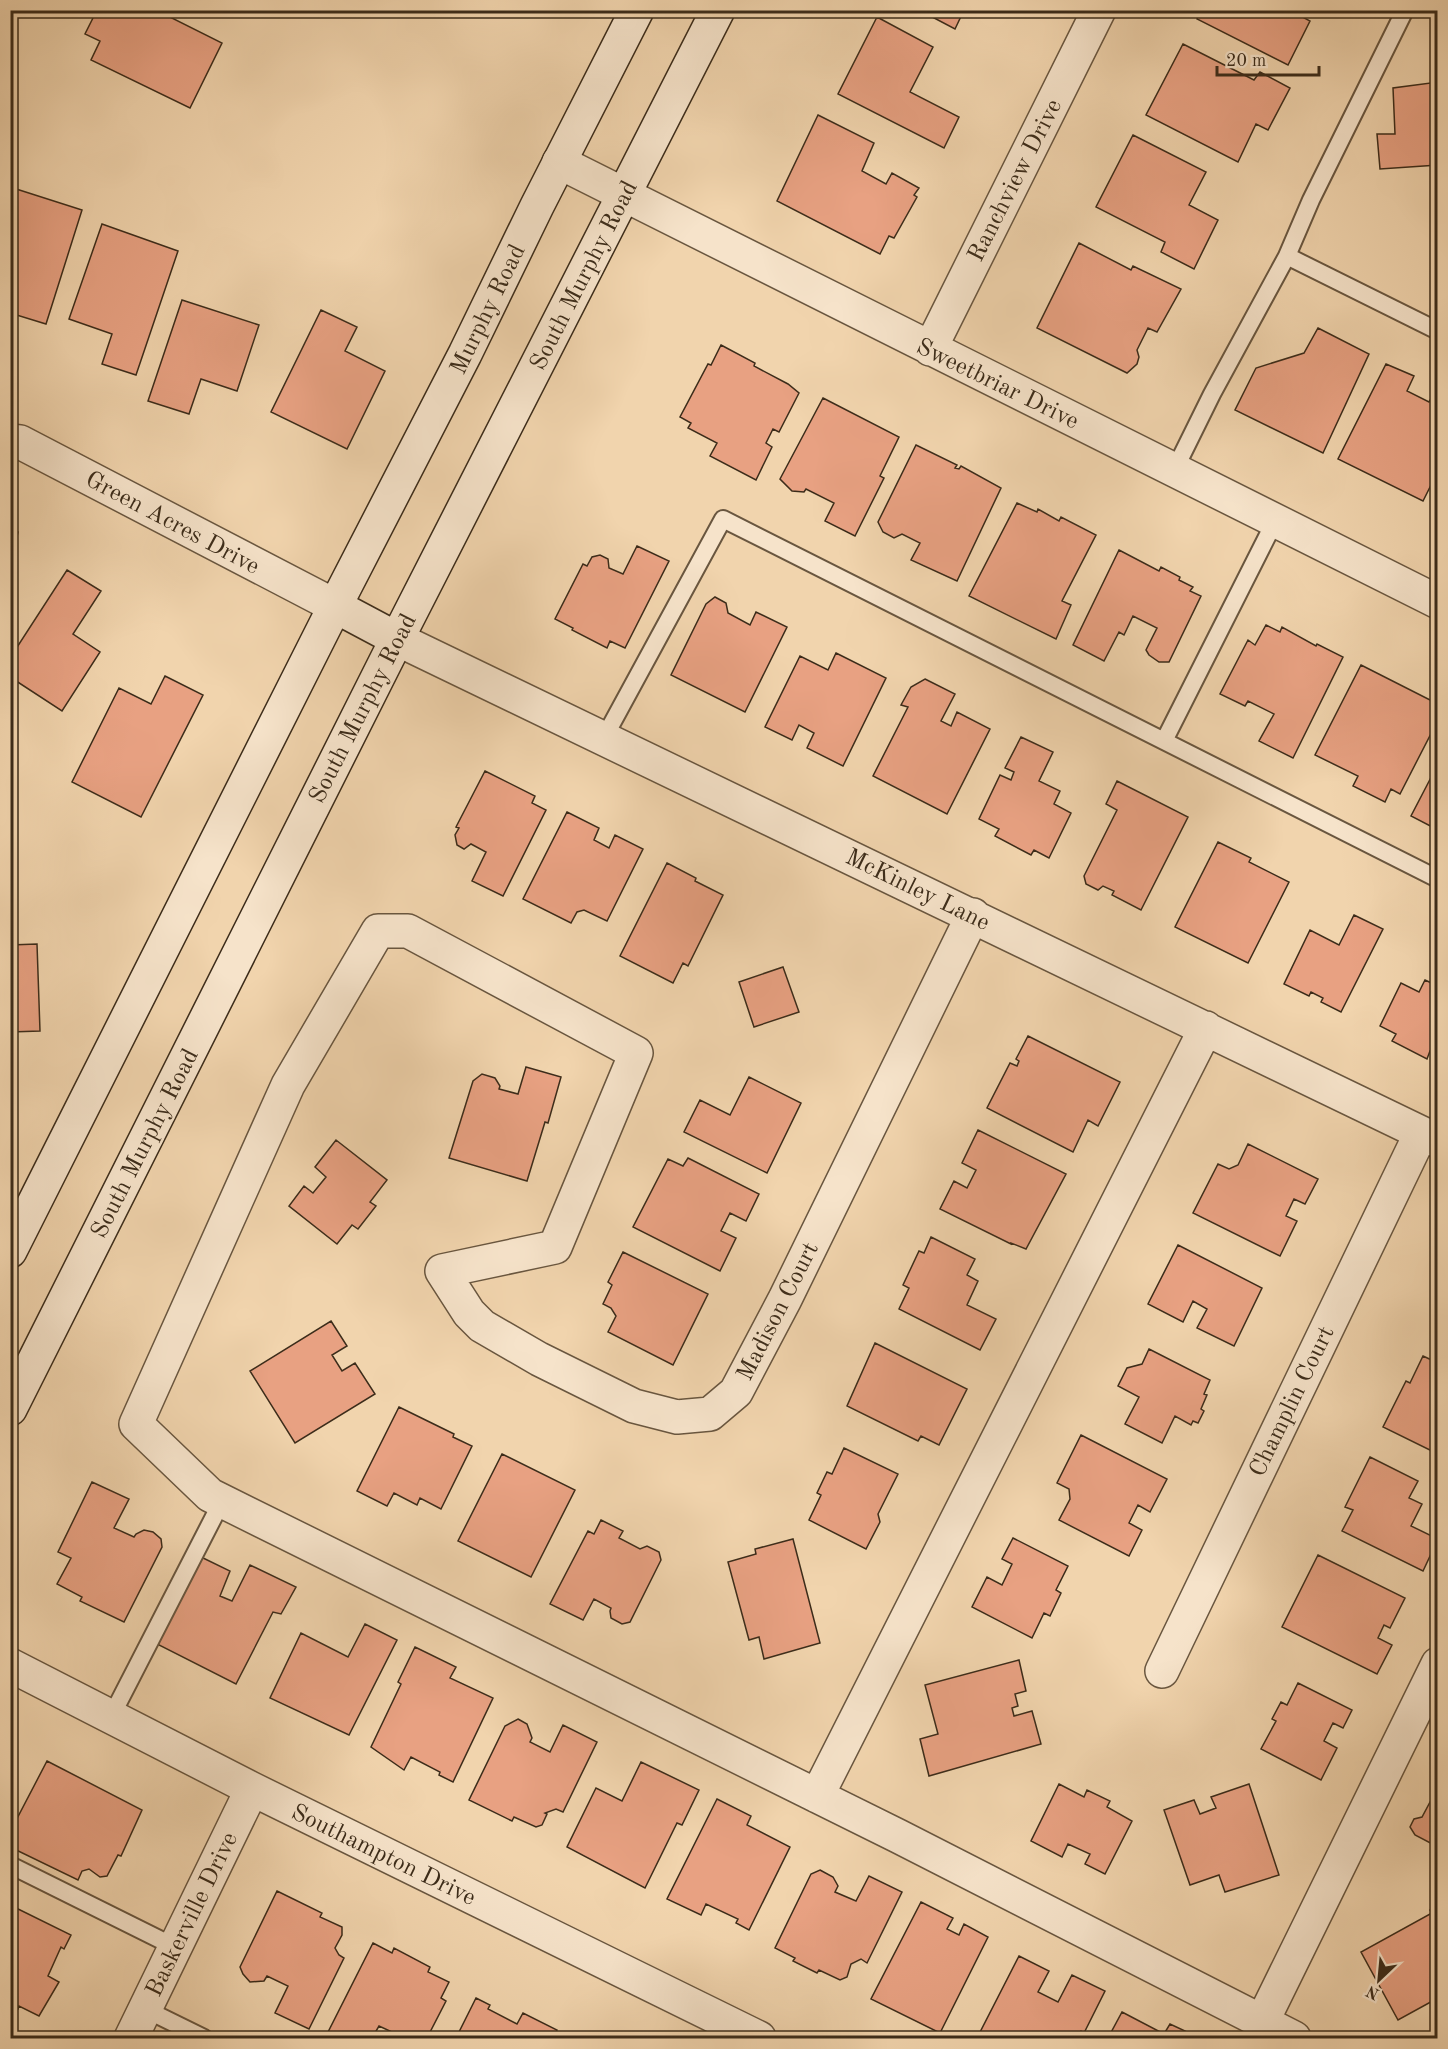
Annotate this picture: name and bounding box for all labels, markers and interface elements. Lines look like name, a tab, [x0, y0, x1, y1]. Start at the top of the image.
scale bar	[1217, 39, 1319, 77]
text: 20 m	[1226, 52, 1266, 70]
street label: Ranchview Drive	[965, 96, 1067, 266]
street label: South Murphy Road	[527, 177, 643, 374]
street label: Murphy Road	[447, 241, 531, 379]
street label: Sweetbriar Drive	[912, 335, 1082, 434]
street label: Green Acres Drive	[81, 468, 263, 580]
street label: South Murphy Road	[306, 610, 422, 807]
street label: McKinley Lane	[841, 846, 993, 936]
street label: South Murphy Road	[88, 1045, 204, 1242]
street label: Madison Court	[734, 1239, 824, 1385]
street label: Champlin Court	[1246, 1323, 1340, 1481]
street label: Southampton Drive	[287, 1801, 479, 1911]
street label: Baskerville Drive	[143, 1829, 243, 2001]
north arrow	[1349, 1950, 1409, 2010]
text: N	[1364, 1981, 1382, 2002]

